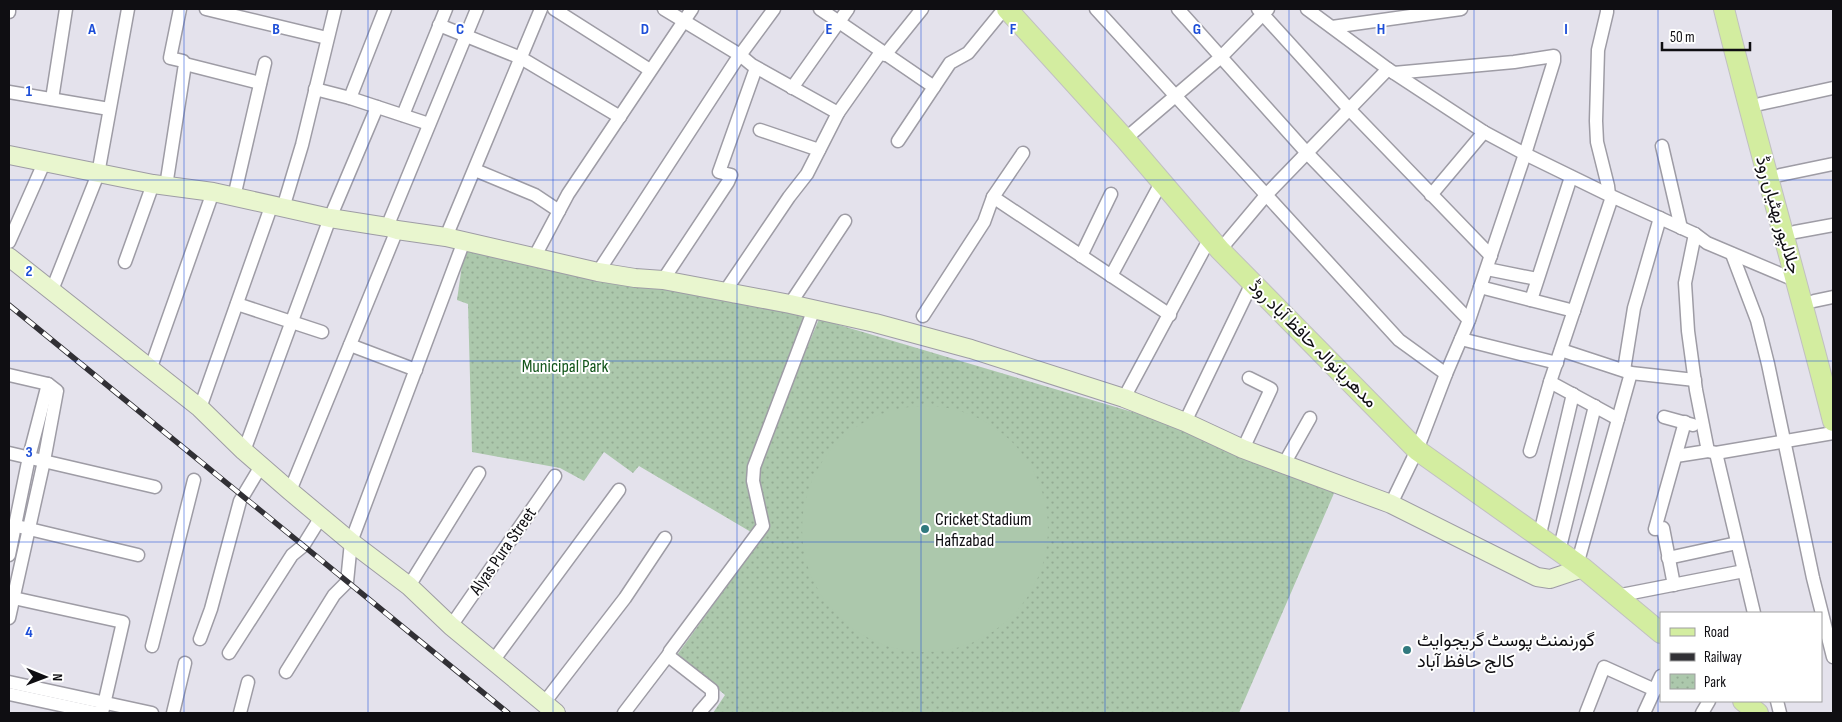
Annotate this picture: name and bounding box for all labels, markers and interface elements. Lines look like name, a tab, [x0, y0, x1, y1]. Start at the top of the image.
text: A	[87, 20, 96, 39]
text: B	[272, 20, 280, 39]
text: C	[456, 20, 464, 39]
text: D	[641, 20, 649, 39]
text: E	[826, 20, 833, 39]
text: F	[1010, 20, 1017, 39]
text: G	[1193, 20, 1201, 39]
text: H	[1377, 20, 1385, 39]
text: I	[1564, 20, 1568, 39]
scale bar	[1662, 20, 1750, 52]
text: 50 m	[1670, 28, 1695, 47]
text: 1	[26, 82, 33, 101]
street label: جلالپور بھٹیاں روڈ	[1750, 154, 1805, 277]
text: 2	[25, 262, 33, 281]
street label: مدھریانوالہ حافظ آباد روڈ	[1245, 276, 1381, 412]
park label: Municipal Park	[522, 356, 608, 377]
text: 3	[25, 443, 33, 462]
street label: Alyas Pura Street	[465, 503, 541, 600]
place label: Cricket Stadium Hafizabad	[935, 509, 1031, 551]
marker: Cricket Stadium Hafizabad	[919, 523, 931, 535]
legend	[1660, 612, 1822, 702]
text: 4	[25, 623, 33, 642]
text: Road	[1704, 623, 1729, 642]
place label: گورنمنٹ پوسٹ گریجوایٹ کالج حافظ آباد	[1417, 630, 1595, 673]
marker: گورنمنٹ پوسٹ گریجوایٹ کالج حافظ آباد	[1401, 644, 1413, 656]
text: Railway	[1704, 648, 1742, 667]
north arrow	[20, 652, 70, 702]
text: N	[49, 673, 66, 681]
text: Park	[1704, 673, 1726, 692]

